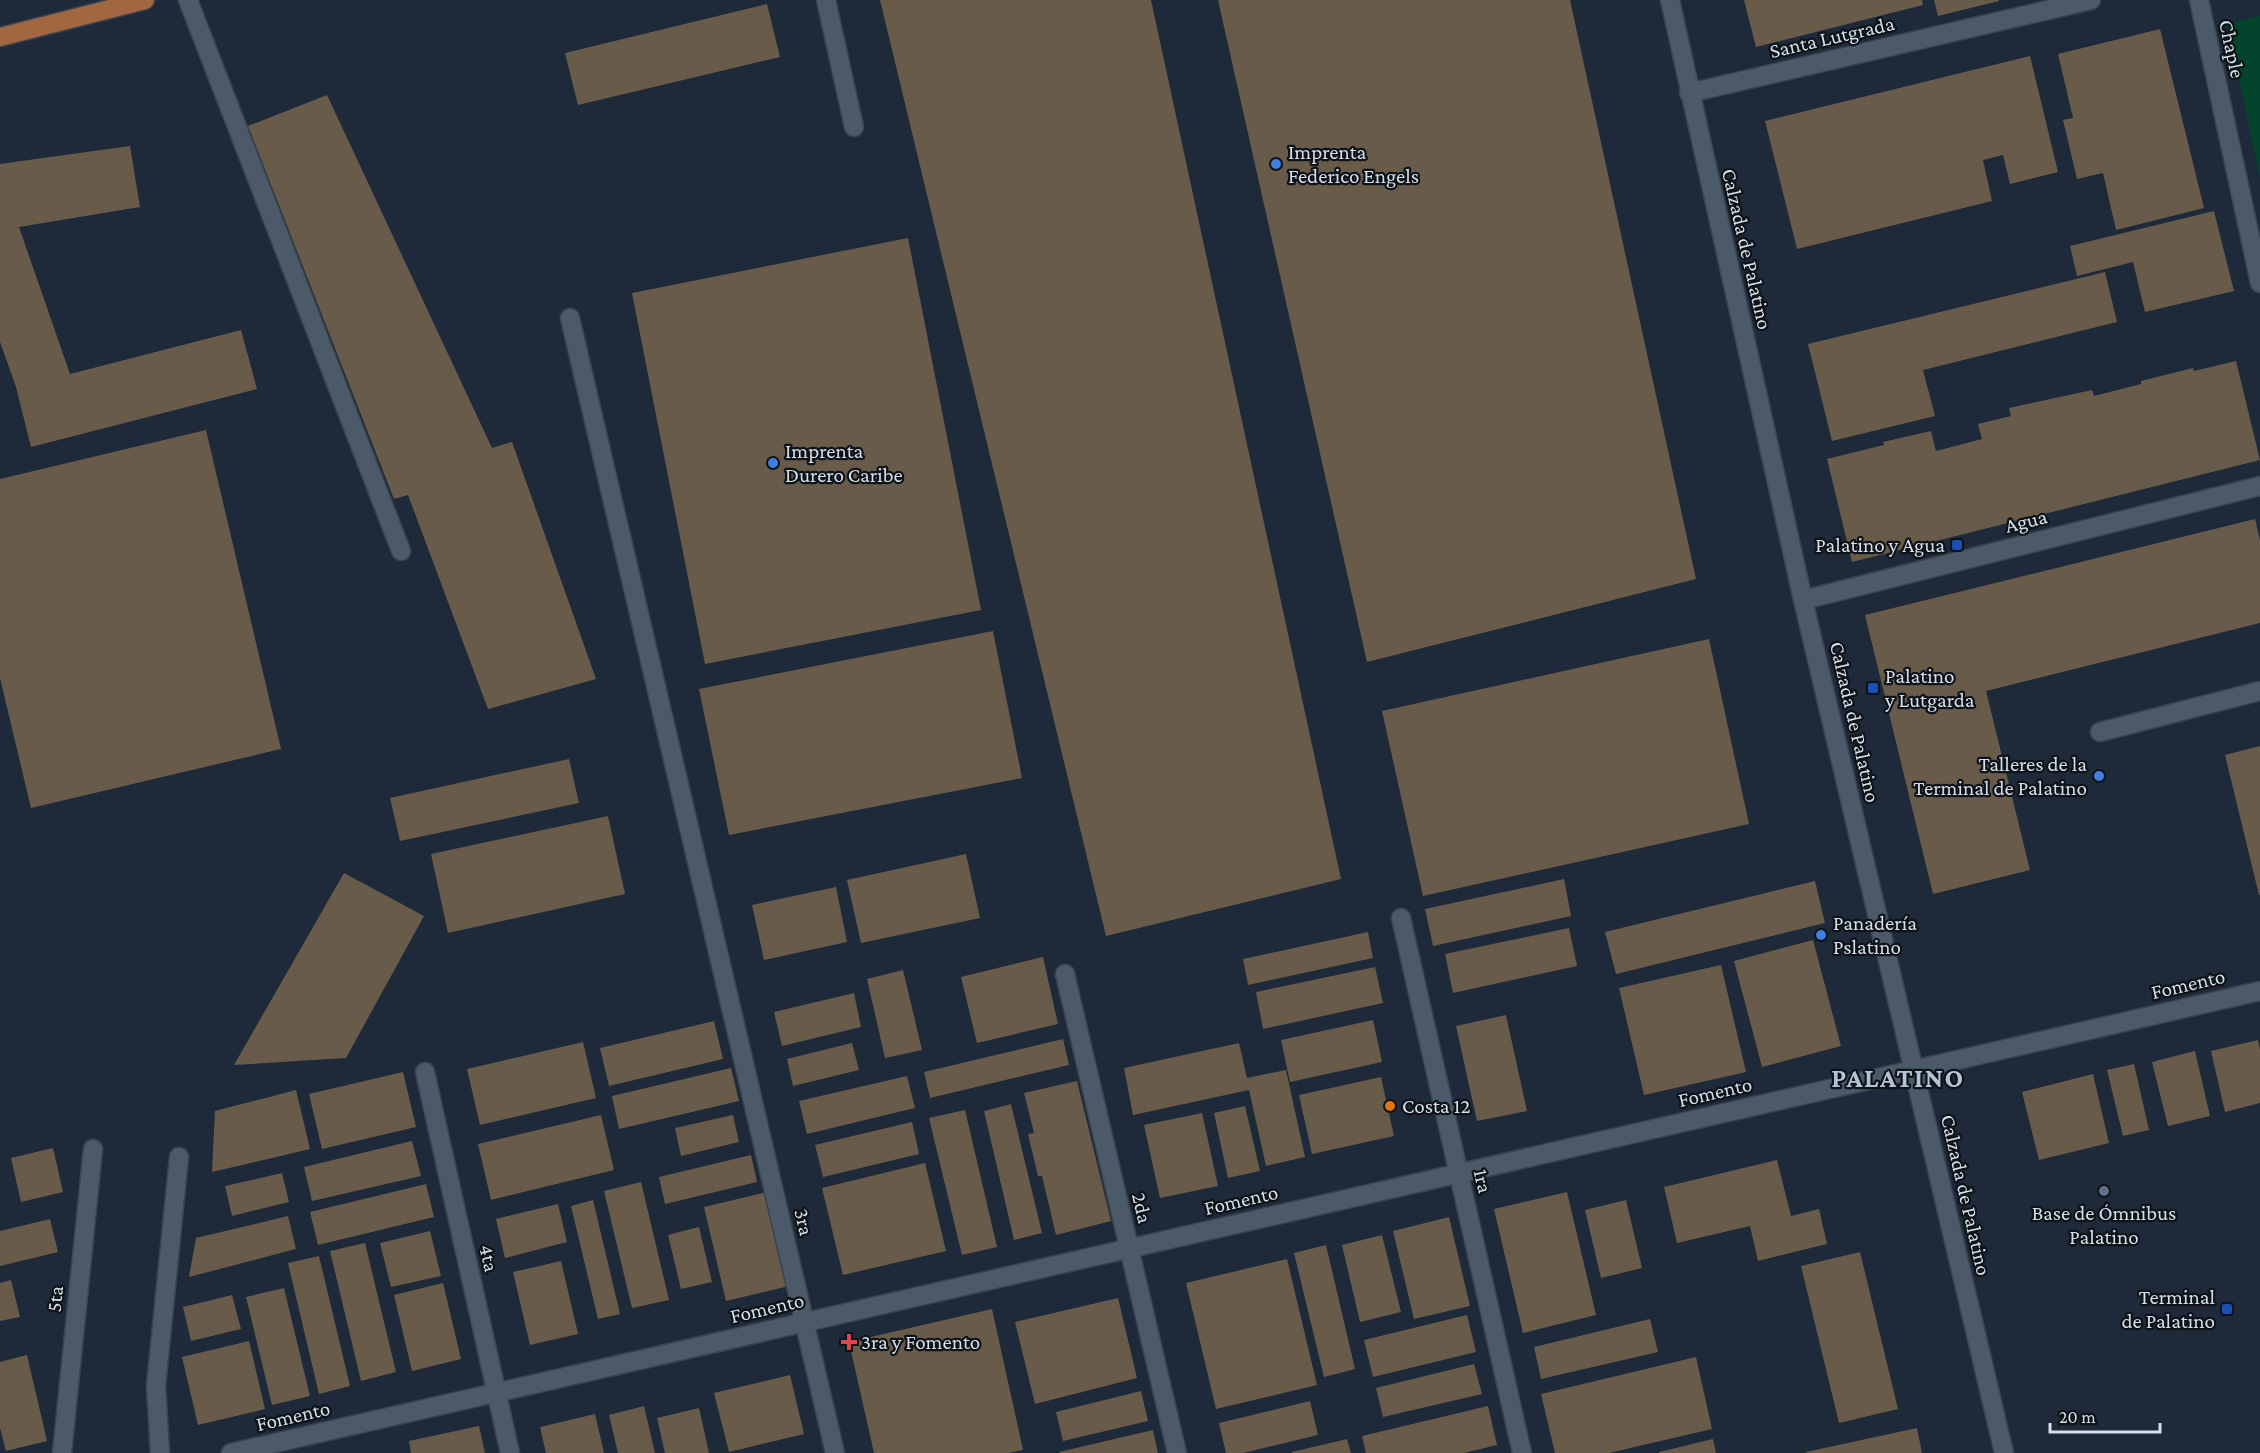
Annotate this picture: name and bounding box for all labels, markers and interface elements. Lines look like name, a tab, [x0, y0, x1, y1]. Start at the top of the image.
street label: Santa Lutgrada	[1767, 11, 1897, 63]
street label: Chaple	[2214, 18, 2250, 80]
place label: Imprenta Federico Engels	[1288, 140, 1419, 188]
marker: Imprenta Federico Engels	[1269, 157, 1283, 171]
street label: Calzada de Palatino	[1717, 166, 1777, 332]
place label: Imprenta Durero Caribe	[785, 439, 903, 487]
marker: Imprenta Durero Caribe	[766, 456, 780, 470]
street label: Agua	[2002, 504, 2050, 538]
place label: Palatino y Agua	[1815, 533, 1945, 557]
marker: Palatino y Agua	[1950, 538, 1964, 552]
street label: Calzada de Palatino	[1825, 639, 1885, 805]
place label: Palatino y Lutgarda	[1884, 664, 1975, 712]
marker: Palatino y Lutgarda	[1866, 681, 1880, 695]
place label: Talleres de la Terminal de Palatino	[1913, 752, 2087, 800]
marker: Talleres de la Terminal de Palatino	[2092, 769, 2106, 783]
place label: Panadería Pslatino	[1833, 911, 1917, 959]
marker: Panadería Pslatino	[1814, 928, 1828, 942]
street label: Fomento	[2149, 964, 2227, 1004]
district label: PALATINO	[1831, 1063, 1965, 1093]
street label: Fomento	[1676, 1072, 1754, 1112]
place label: Costa 12	[1402, 1094, 1470, 1118]
marker: Costa 12	[1383, 1099, 1397, 1113]
street label: Calzada de Palatino	[1936, 1112, 1996, 1278]
street label: 1ra	[1469, 1167, 1497, 1196]
street label: Fomento	[1202, 1180, 1280, 1220]
marker: Base de Ómnibus Palatino	[2097, 1184, 2111, 1198]
street label: 2da	[1127, 1190, 1157, 1226]
place label: Base de Ómnibus Palatino	[2032, 1201, 2176, 1249]
street label: 3ra	[789, 1206, 819, 1238]
street label: 4ta	[474, 1242, 504, 1274]
street label: 5ta	[42, 1284, 68, 1313]
place label: Terminal de Palatino	[2121, 1285, 2215, 1333]
street label: Fomento	[728, 1288, 806, 1328]
marker: Terminal de Palatino	[2220, 1302, 2234, 1316]
place label: 3ra y Fomento	[861, 1330, 980, 1354]
marker: 3ra y Fomento	[842, 1335, 856, 1349]
street label: Fomento	[254, 1396, 332, 1436]
scale bar	[2050, 1396, 2160, 1434]
text: 20 m	[2059, 1407, 2096, 1427]

